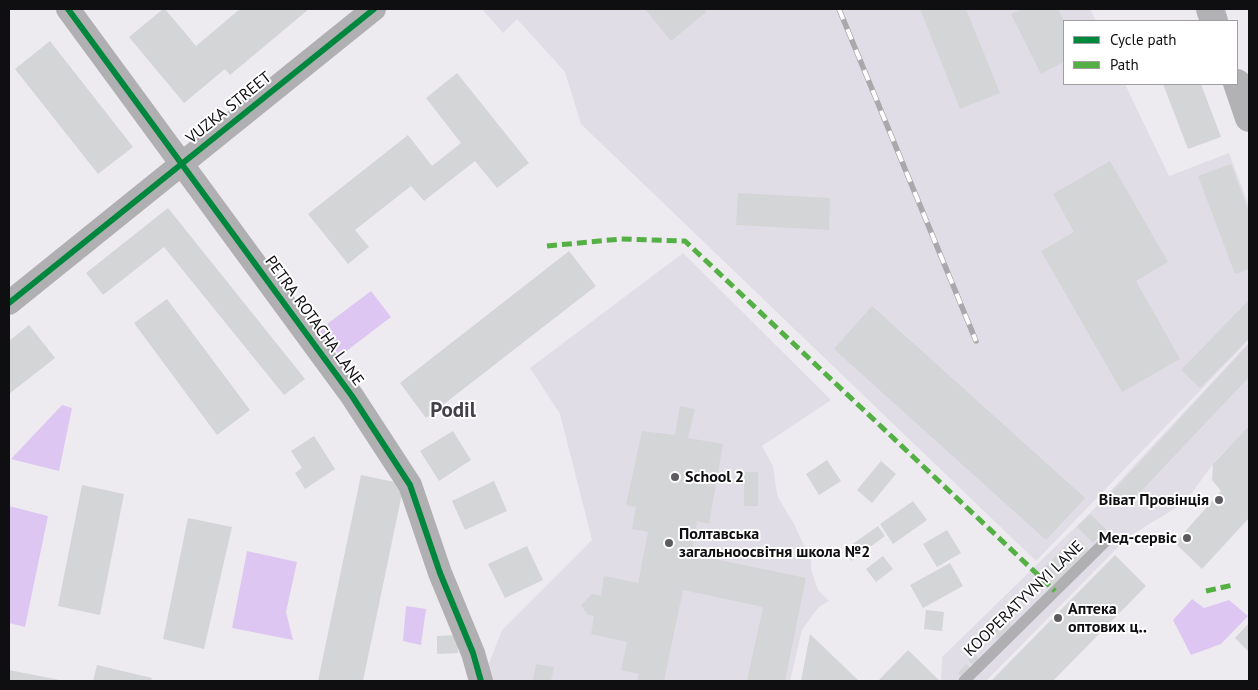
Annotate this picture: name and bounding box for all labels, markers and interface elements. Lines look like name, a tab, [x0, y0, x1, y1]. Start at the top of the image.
legend	[1063, 20, 1238, 85]
text: Cycle path	[1110, 30, 1176, 49]
text: Path	[1110, 55, 1139, 74]
street label: VUZKA STREET	[183, 68, 275, 148]
street label: PETRA ROTACHA LANE	[261, 252, 367, 390]
district label: Podil	[430, 398, 476, 424]
place label: School 2	[685, 467, 744, 487]
marker: School 2	[669, 471, 681, 483]
place label: Віват Провінція	[1099, 490, 1209, 510]
marker: Віват Провінція	[1213, 494, 1225, 506]
place label: Полтавська загальноосвітня школа №2	[679, 524, 870, 562]
place label: Мед-сервіс	[1099, 528, 1177, 548]
marker: Мед-сервіс	[1181, 532, 1193, 544]
marker: Полтавська загальноосвітня школа №2	[663, 537, 675, 549]
street label: KOOPERATYVNYI LANE	[960, 537, 1088, 661]
place label: Аптека оптових ц‥	[1068, 599, 1147, 637]
marker: Аптека оптових ц‥	[1052, 612, 1064, 624]

